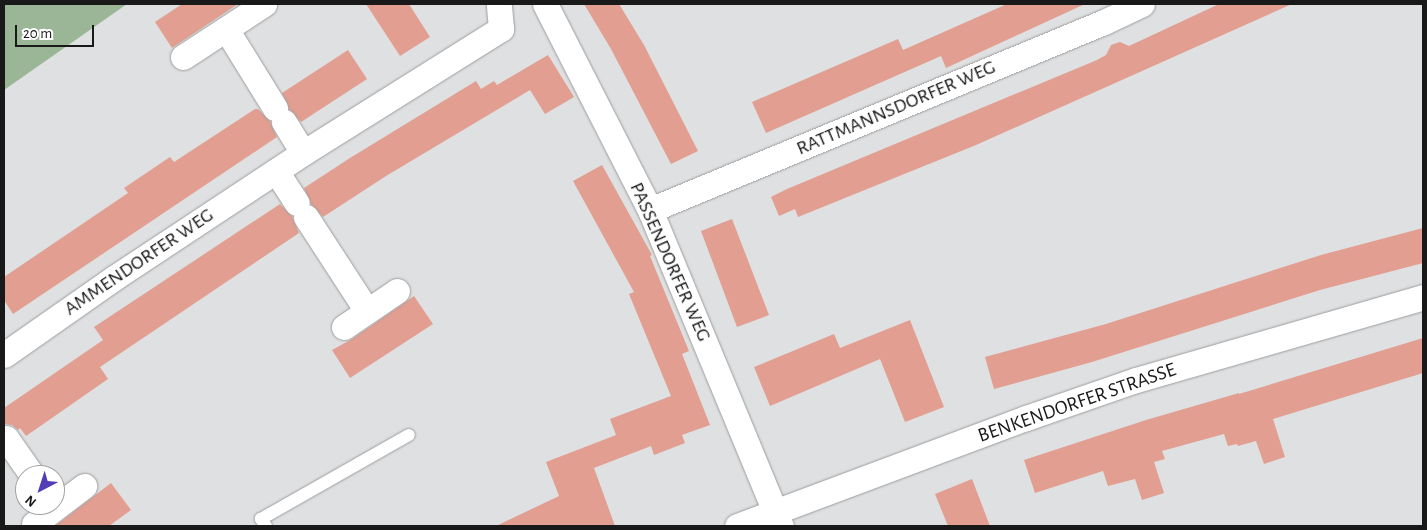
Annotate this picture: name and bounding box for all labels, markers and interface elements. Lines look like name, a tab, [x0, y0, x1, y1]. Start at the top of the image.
scale bar	[18, 15, 96, 47]
text: 20 m	[23, 26, 52, 41]
street label: RATTMANNSDORFER WEG	[793, 55, 999, 161]
street label: PASSENDORFER WEG	[624, 179, 716, 345]
street label: AMMENDORFER WEG	[60, 203, 218, 321]
street label: BENKENDORFER STRASSE	[975, 358, 1179, 448]
north arrow	[15, 465, 65, 515]
text: N	[23, 492, 39, 509]

